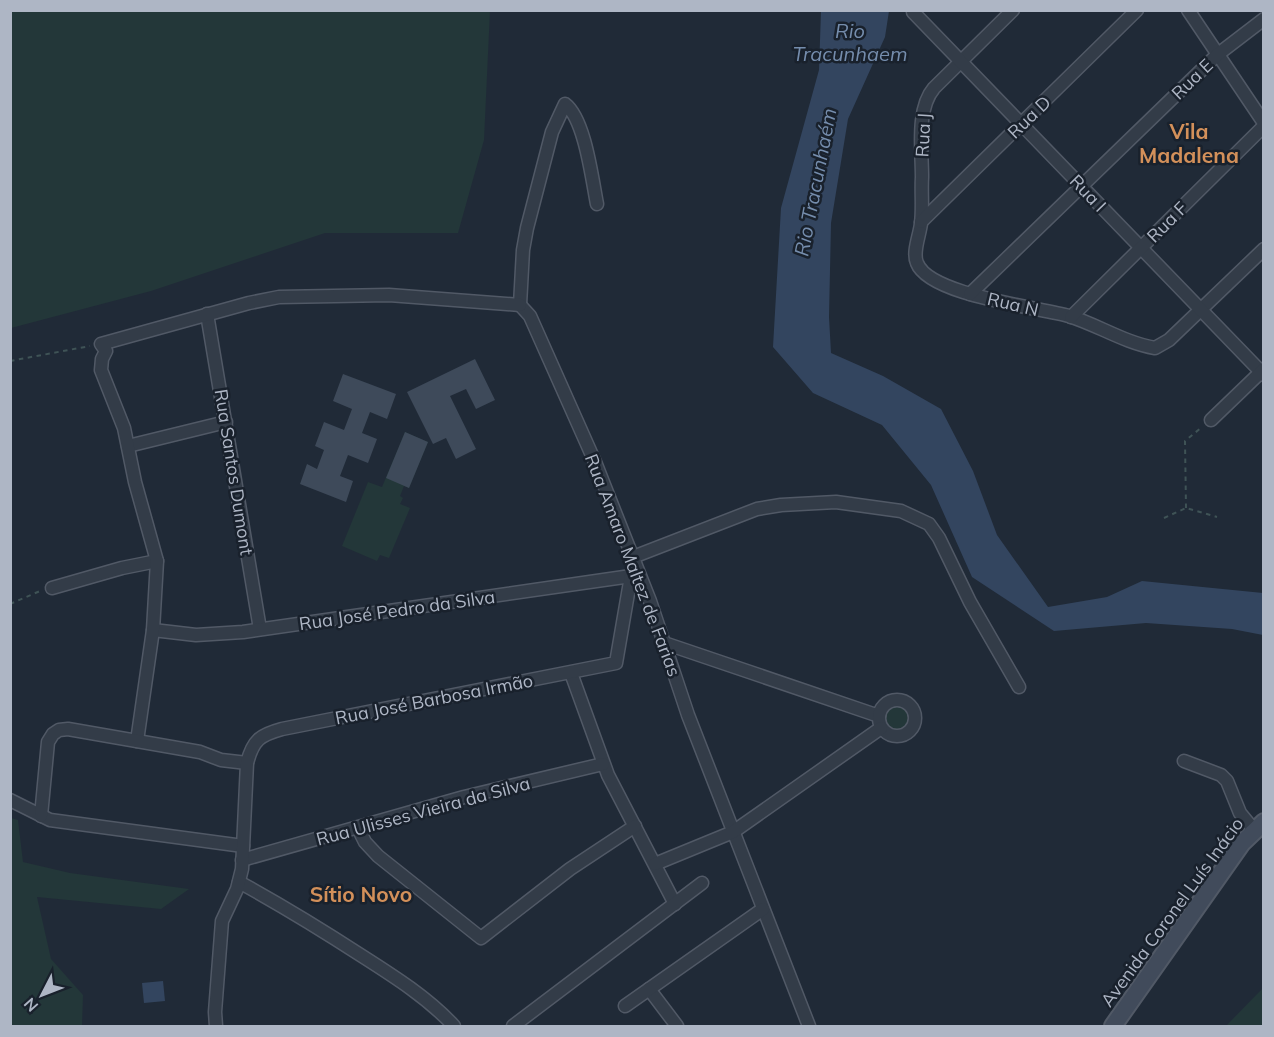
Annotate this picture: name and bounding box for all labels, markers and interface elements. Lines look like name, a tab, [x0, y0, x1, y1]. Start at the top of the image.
water label: Rio Tracunhaem	[792, 18, 908, 66]
street label: Rua E	[1166, 54, 1218, 104]
street label: Rua D	[1002, 91, 1056, 143]
water label: Rio Tracunhaém	[788, 106, 842, 258]
street label: Rua J	[910, 112, 936, 158]
district label: Vila Madalena	[1139, 118, 1239, 168]
street label: Rua I	[1065, 170, 1111, 216]
street label: Rua F	[1142, 197, 1192, 247]
street label: Rua N	[985, 287, 1041, 321]
street label: Rua Santos Dumont	[210, 387, 258, 557]
street label: Rua Amaro Maltez de Farias	[580, 450, 686, 680]
street label: Rua José Pedro da Silva	[298, 585, 496, 635]
street label: Rua José Barbosa Irmão	[333, 669, 535, 729]
street label: Rua Ulisses Vieira da Silva	[314, 771, 532, 851]
street label: Avenida Coronel Luís Inácio	[1096, 813, 1248, 1011]
district label: Sítio Novo	[310, 881, 412, 907]
north arrow	[12, 965, 72, 1025]
text: N	[19, 994, 42, 1016]

